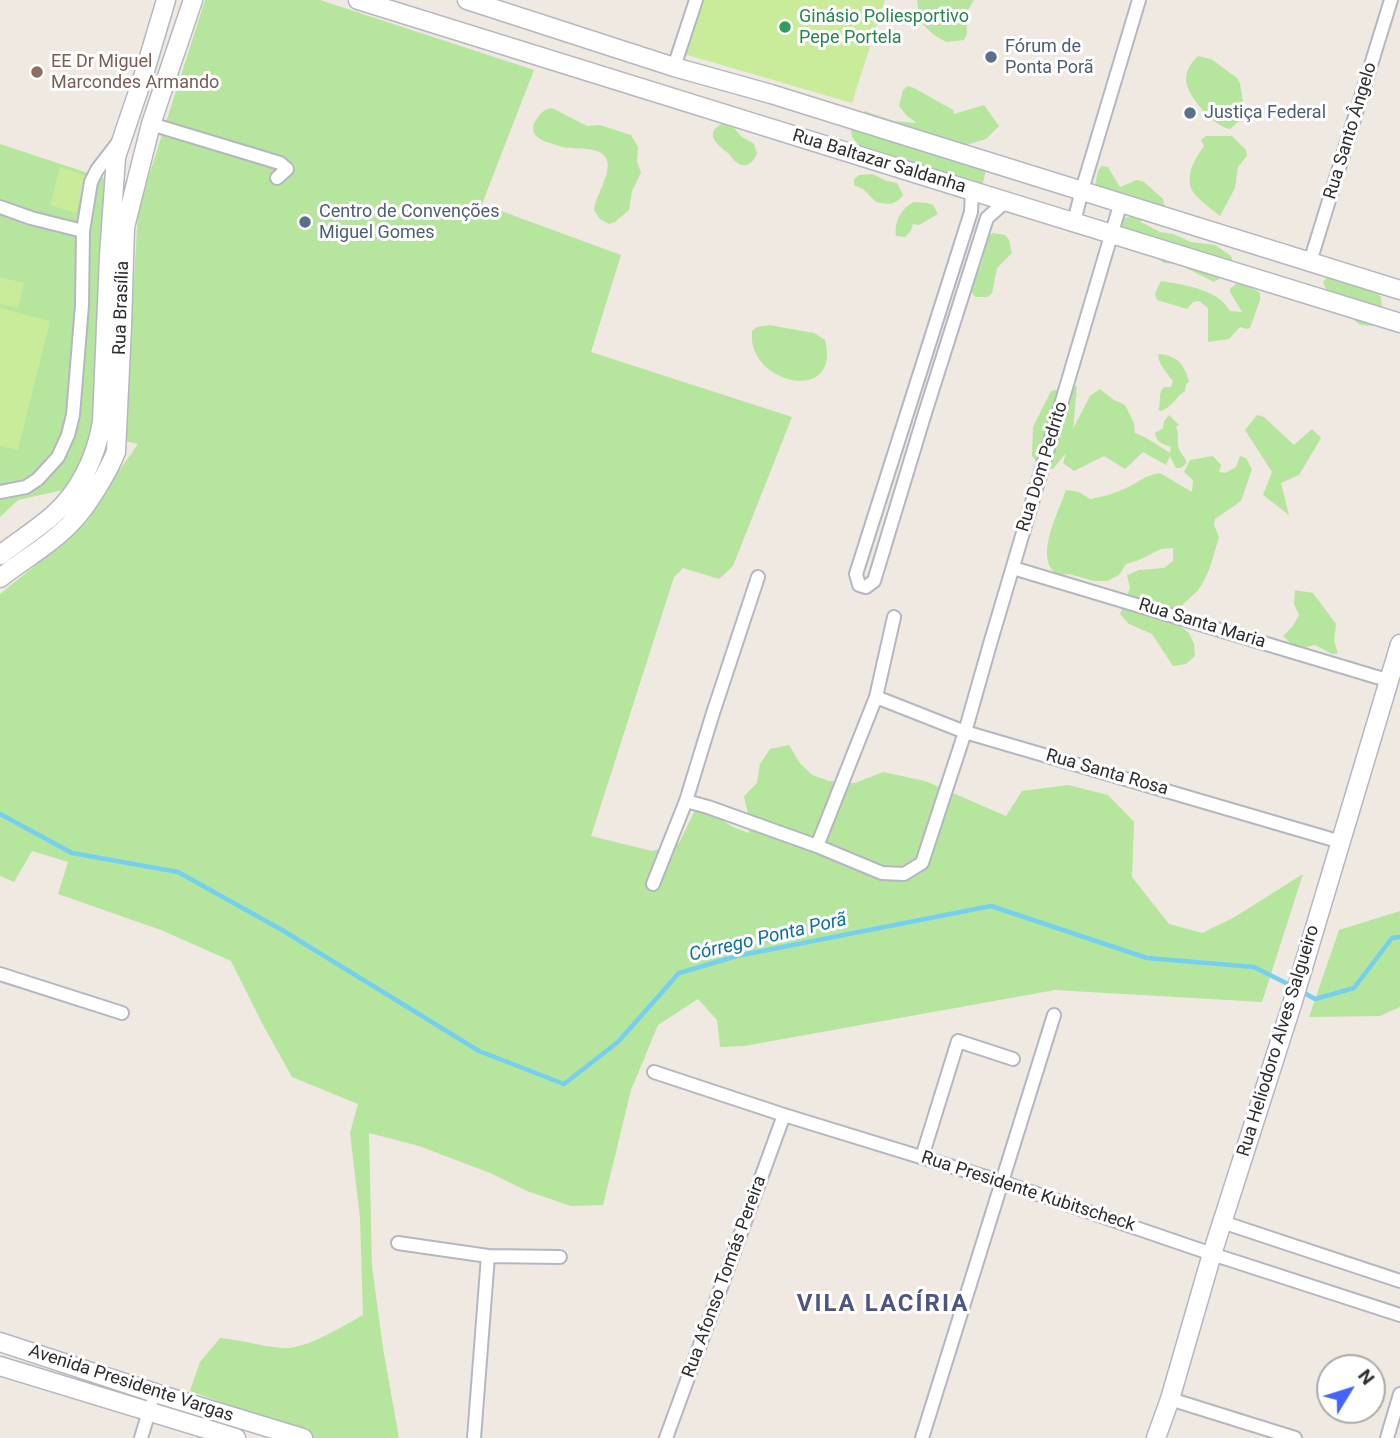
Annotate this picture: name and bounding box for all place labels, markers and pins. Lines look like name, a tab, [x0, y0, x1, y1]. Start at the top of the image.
place label: Ginásio Poliesportivo Pepe Portela	[799, 6, 969, 48]
marker: Ginásio Poliesportivo Pepe Portela	[777, 19, 793, 35]
place label: Fórum de Ponta Porã	[1005, 36, 1094, 78]
marker: Fórum de Ponta Porã	[983, 49, 999, 65]
place label: EE Dr Miguel Marcondes Armando	[51, 51, 219, 94]
marker: EE Dr Miguel Marcondes Armando	[29, 64, 45, 80]
place label: Justiça Federal	[1204, 102, 1326, 124]
marker: Justiça Federal	[1182, 105, 1198, 121]
place label: Centro de Convenções Miguel Gomes	[319, 201, 499, 244]
marker: Centro de Convenções Miguel Gomes	[297, 214, 313, 230]

